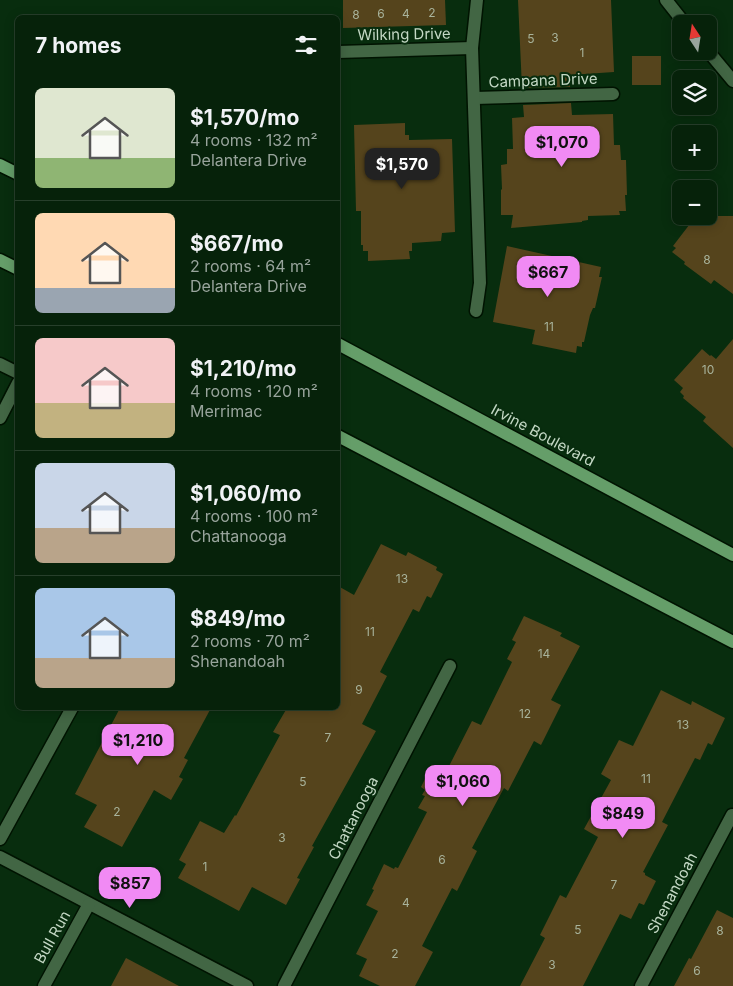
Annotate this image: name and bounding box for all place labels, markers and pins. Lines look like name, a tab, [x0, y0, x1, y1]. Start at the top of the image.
pin: $1,070	[521, 126, 603, 168]
pin: $1,570	[361, 148, 443, 190]
pin: $667	[518, 256, 578, 298]
pin: $1,210	[97, 724, 179, 766]
pin: $1,060	[422, 764, 504, 807]
pin: $849	[593, 796, 653, 839]
pin: $857	[100, 866, 160, 909]

